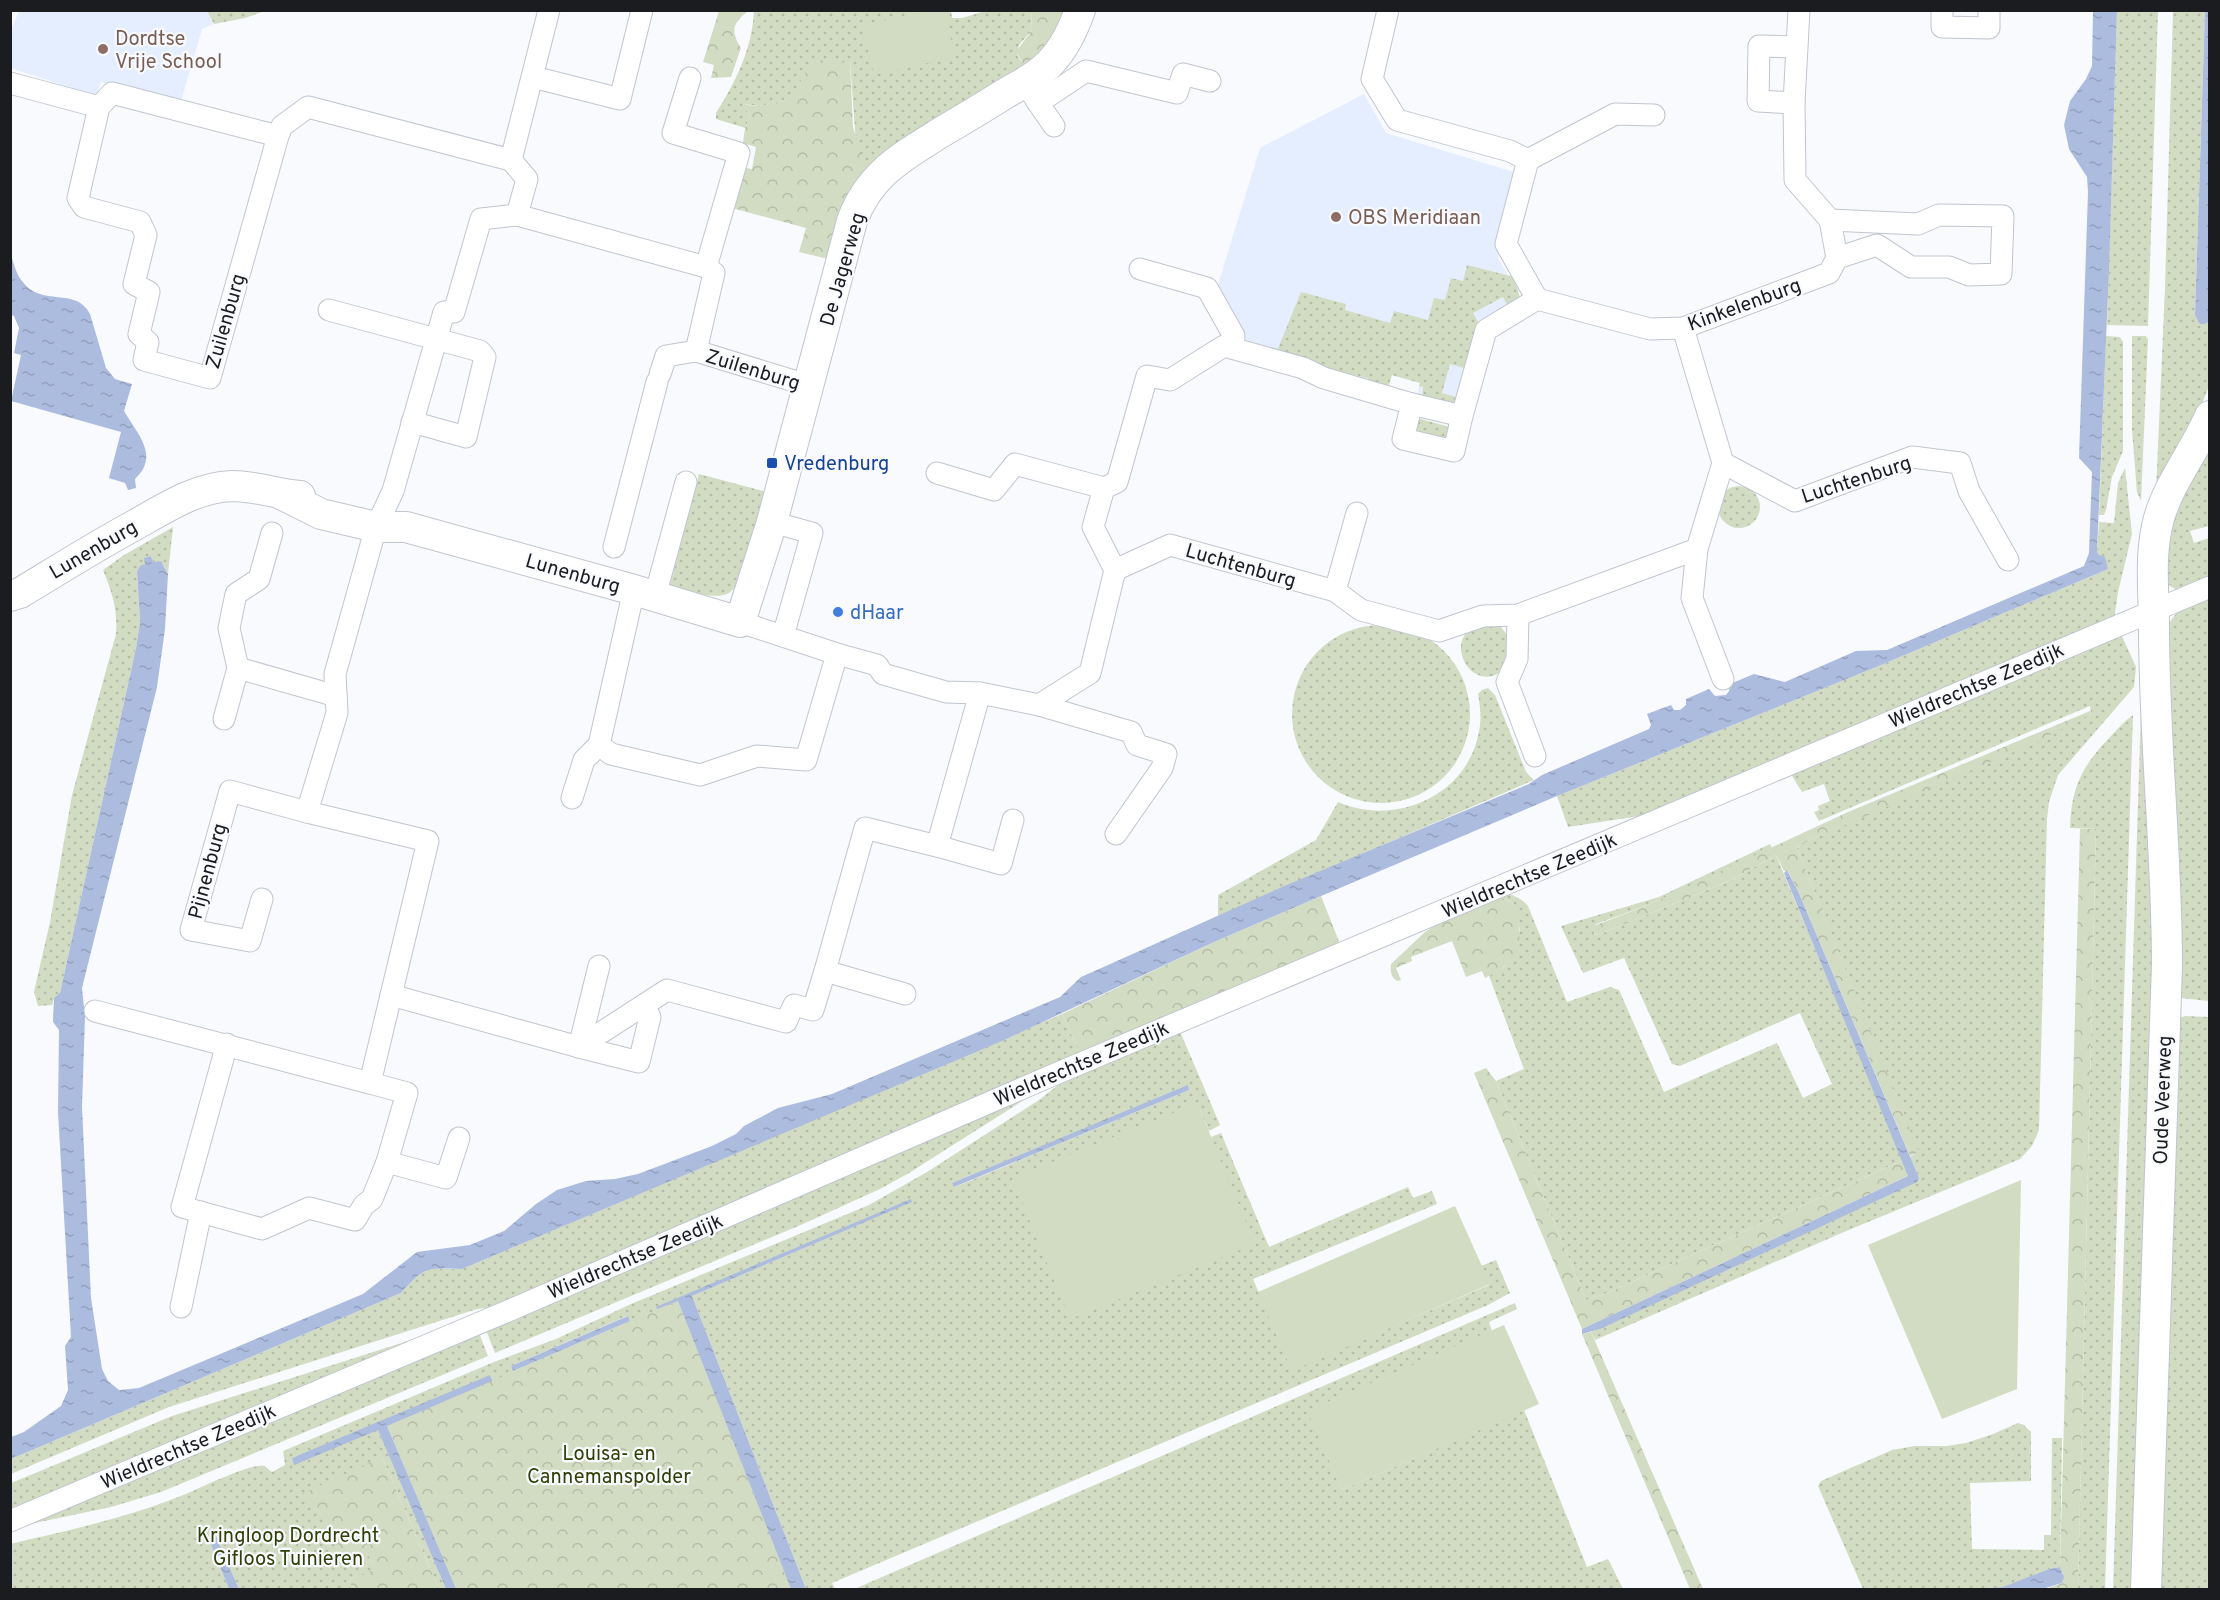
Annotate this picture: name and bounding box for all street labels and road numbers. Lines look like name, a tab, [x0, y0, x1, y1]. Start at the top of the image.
street label: De Jagerweg	[815, 210, 873, 329]
street label: Zuilenburg	[201, 271, 253, 372]
street label: Kinkelenburg	[1684, 273, 1805, 338]
street label: Zuilenburg	[702, 344, 803, 398]
street label: Luchtenburg	[1798, 451, 1915, 511]
street label: Lunenburg	[45, 515, 143, 586]
street label: Luchtenburg	[1182, 539, 1299, 595]
street label: Lunenburg	[522, 549, 623, 601]
street label: Wieldrechtse Zeedijk	[1885, 638, 2068, 736]
street label: Pijnenburg	[184, 821, 234, 922]
street label: Wieldrechtse Zeedijk	[1438, 828, 1621, 926]
street label: Wieldrechtse Zeedijk	[990, 1016, 1173, 1114]
street label: Oude Veerweg	[2149, 1035, 2179, 1165]
street label: Wieldrechtse Zeedijk	[544, 1209, 727, 1307]
street label: Wieldrechtse Zeedijk	[97, 1399, 280, 1497]

